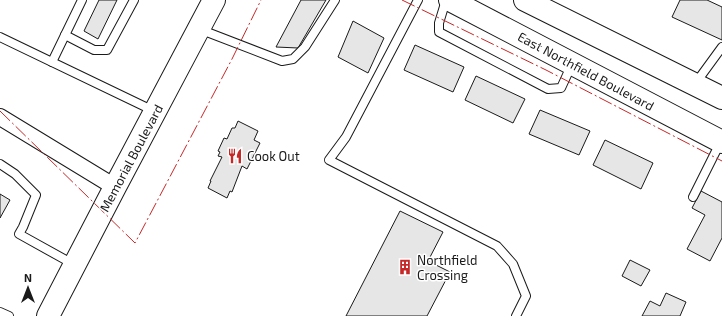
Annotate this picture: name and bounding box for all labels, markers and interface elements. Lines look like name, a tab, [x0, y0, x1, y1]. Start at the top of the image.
street label: East Northfield Boulevard	[515, 28, 657, 114]
street label: Memorial Boulevard	[96, 102, 166, 214]
restaurant icon: Cook Out	[226, 147, 244, 165]
place label: Cook Out	[247, 148, 300, 164]
place label: Northfield Crossing	[417, 252, 477, 283]
building icon: Northfield Crossing	[396, 258, 414, 276]
north arrow	[8, 268, 48, 308]
text: N	[24, 271, 32, 284]

